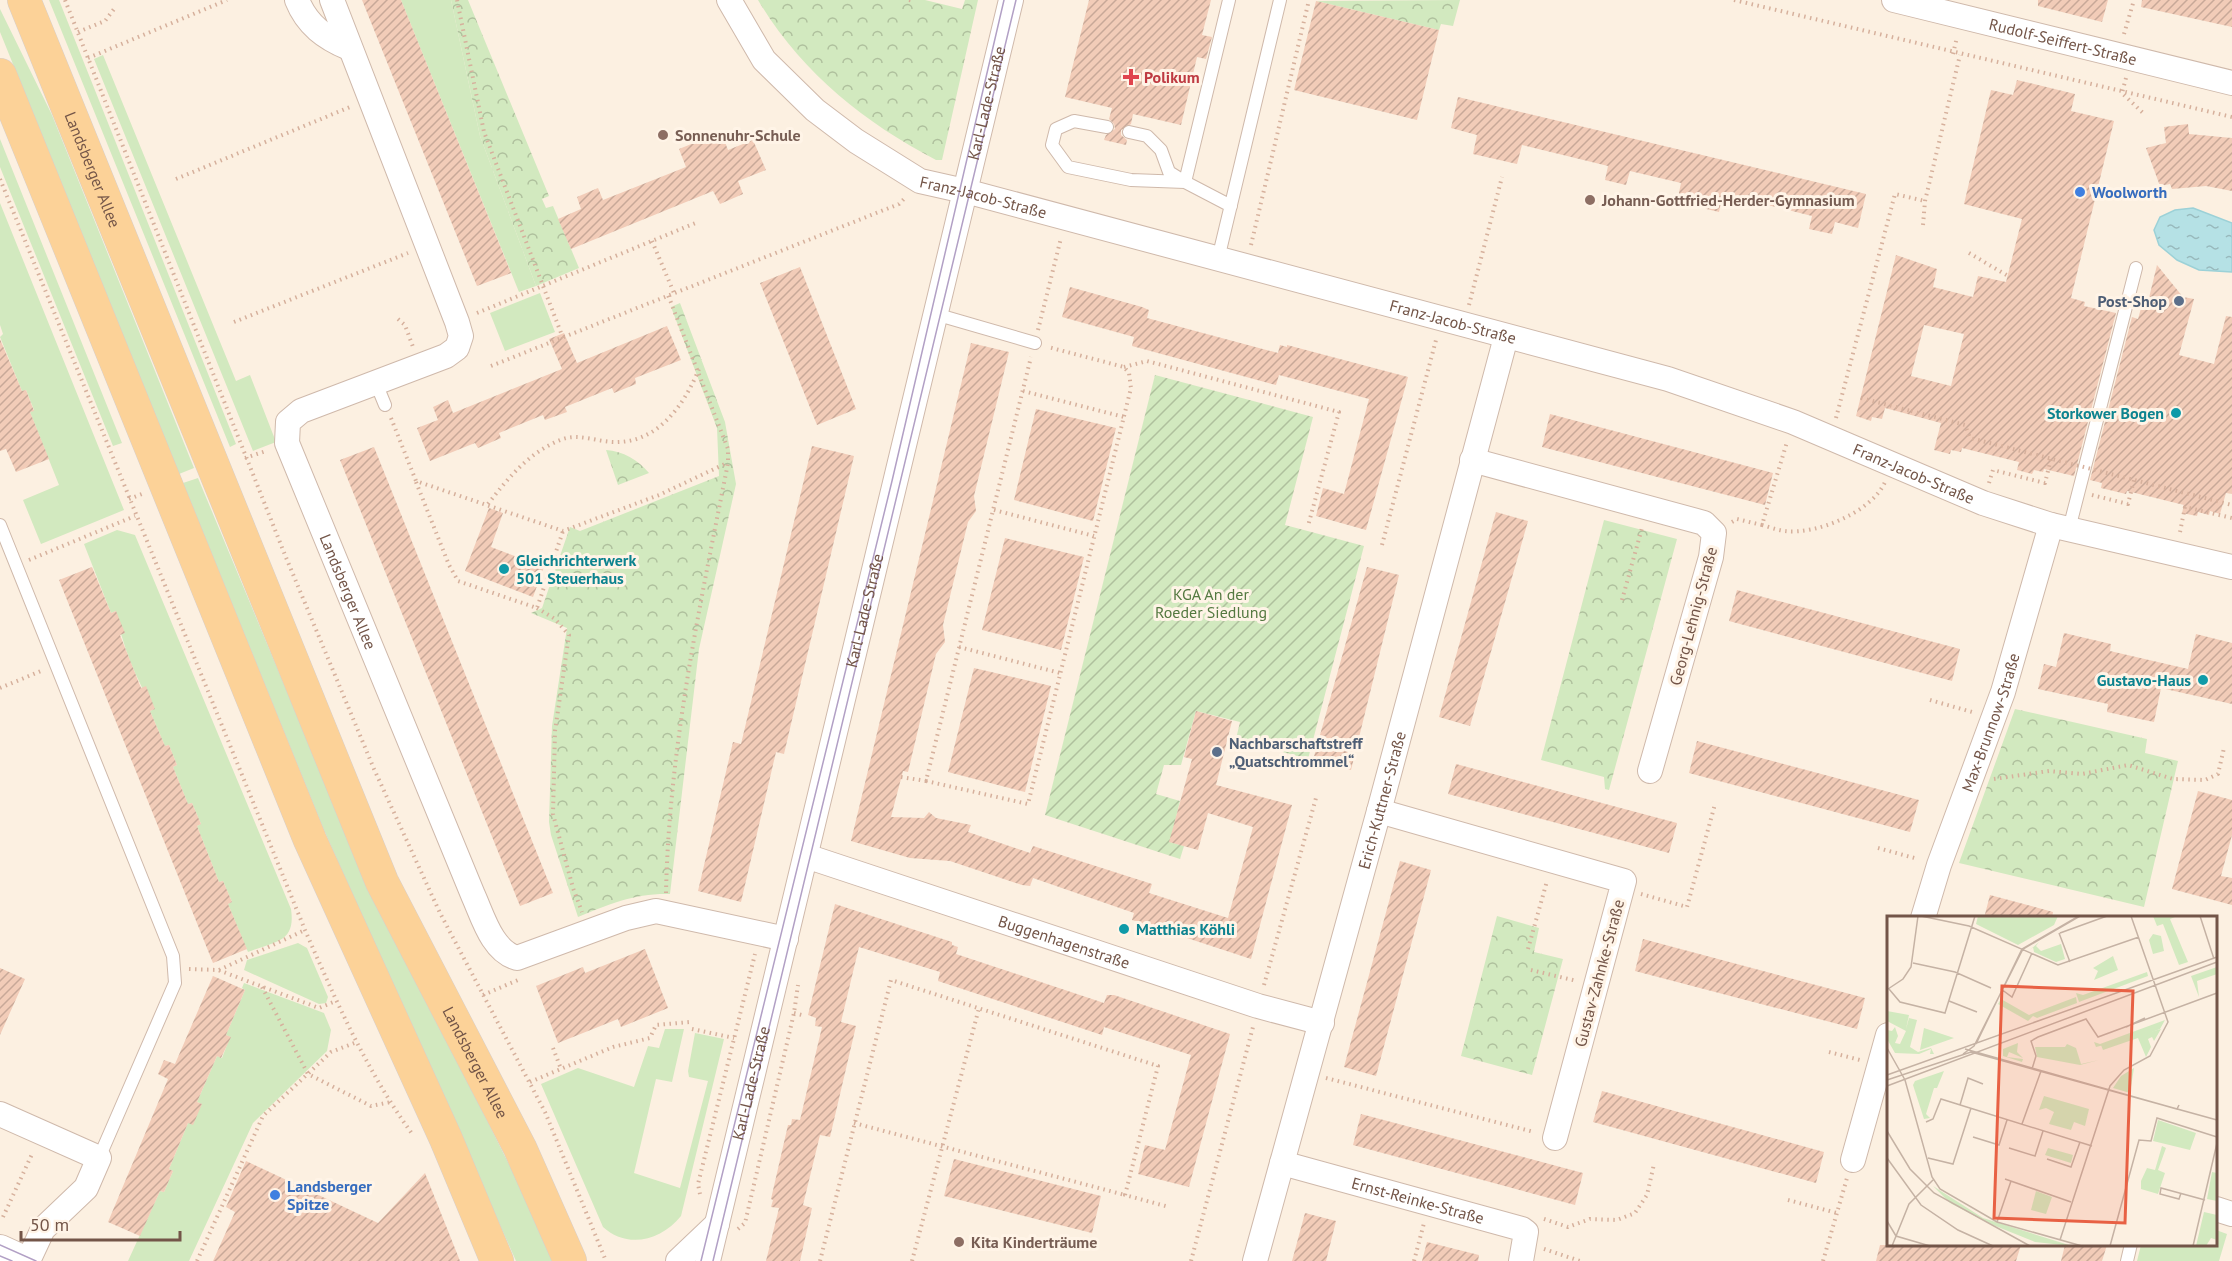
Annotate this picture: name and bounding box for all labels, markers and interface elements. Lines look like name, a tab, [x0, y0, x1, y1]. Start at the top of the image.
street label: Rudolf-Seiffert-Straße	[1987, 14, 2139, 69]
street label: Karl-Lade-Straße	[963, 44, 1010, 162]
place label: Polikum	[1144, 67, 1200, 87]
marker: Polikum	[1122, 68, 1140, 86]
street label: Landsberger Allee	[60, 109, 125, 230]
place label: Sonnenuhr-Schule	[675, 125, 801, 145]
marker: Sonnenuhr-Schule	[656, 128, 670, 142]
street label: Franz-Jacob-Straße	[918, 171, 1049, 222]
place label: Woolworth	[2092, 182, 2167, 202]
marker: Woolworth	[2073, 185, 2087, 199]
place label: Johann-Gottfried-Herder-Gymnasium	[1601, 190, 1855, 210]
marker: Johann-Gottfried-Herder-Gymnasium	[1583, 193, 1597, 207]
place label: Post-Shop	[2098, 291, 2167, 311]
marker: Post-Shop	[2172, 294, 2186, 308]
street label: Franz-Jacob-Straße	[1388, 295, 1518, 348]
place label: Storkower Bogen	[2047, 403, 2164, 423]
marker: Storkower Bogen	[2169, 406, 2183, 420]
street label: Franz-Jacob-Straße	[1850, 439, 1978, 508]
street label: Landsberger Allee	[315, 531, 381, 652]
street label: Georg-Lehnig-Straße	[1665, 545, 1721, 687]
place label: Gleichrichterwerk 501 Steuerhaus	[516, 550, 636, 588]
street label: Karl-Lade-Straße	[841, 552, 888, 669]
marker: Gleichrichterwerk 501 Steuerhaus	[497, 562, 511, 576]
park label: KGA An der Roeder Siedlung	[1155, 584, 1267, 622]
street label: Max-Brunnow-Straße	[1957, 651, 2024, 795]
place label: Gustavo-Haus	[2097, 670, 2191, 690]
marker: Gustavo-Haus	[2196, 673, 2210, 687]
street label: Erich-Kuttner-Straße	[1353, 729, 1410, 871]
place label: Nachbarschaftstreff „Quatschtrommel“	[1229, 733, 1363, 771]
marker: Nachbarschaftstreff „Quatschtrommel“	[1210, 745, 1224, 759]
street label: Gustav-Zahnke-Straße	[1570, 897, 1628, 1049]
street label: Buggenhagenstraße	[996, 911, 1133, 973]
inset map	[1887, 916, 2217, 1246]
place label: Matthias Köhli	[1136, 919, 1235, 939]
marker: Matthias Köhli	[1117, 922, 1131, 936]
street label: Landsberger Allee	[438, 1003, 513, 1122]
street label: Karl-Lade-Straße	[727, 1024, 774, 1142]
street label: Ernst-Reinke-Straße	[1349, 1173, 1486, 1228]
place label: Landsberger Spitze	[287, 1176, 372, 1214]
marker: Landsberger Spitze	[268, 1188, 282, 1202]
scale bar	[21, 1204, 180, 1242]
text: 50 m	[30, 1213, 69, 1236]
place label: Kita Kinderträume	[971, 1232, 1097, 1252]
marker: Kita Kinderträume	[952, 1235, 966, 1249]

